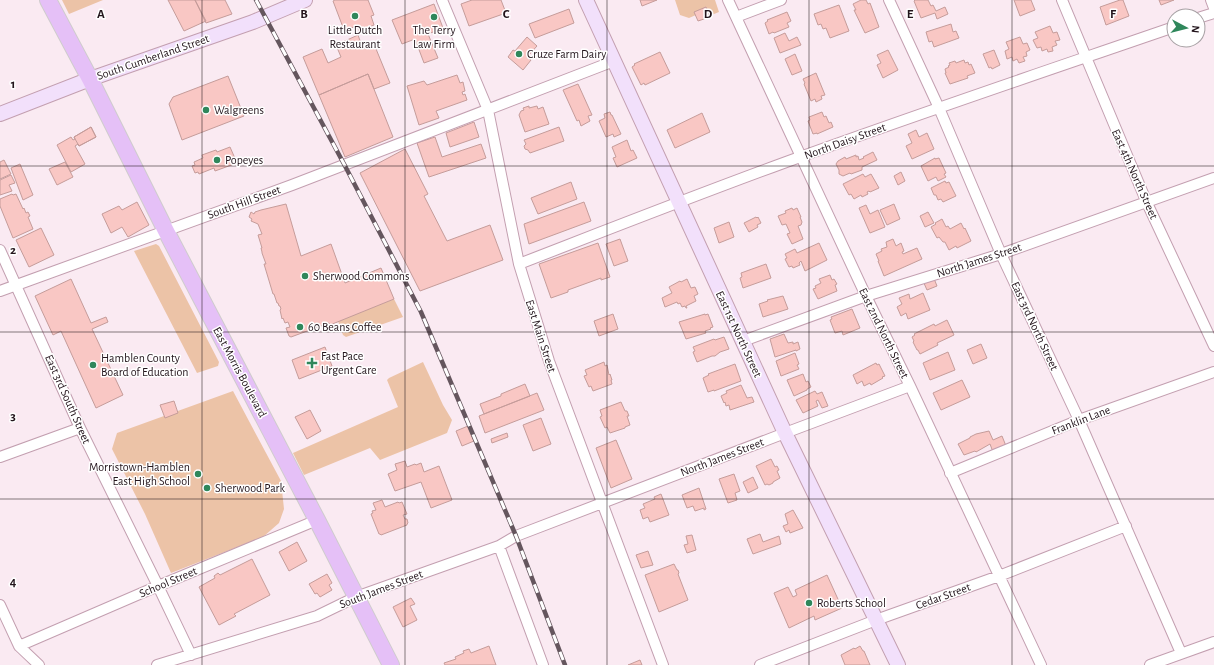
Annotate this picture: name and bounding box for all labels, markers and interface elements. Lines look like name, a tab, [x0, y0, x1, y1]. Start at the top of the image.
text: A	[97, 8, 105, 21]
text: B	[300, 8, 308, 21]
text: C	[503, 8, 510, 21]
text: D	[704, 8, 713, 21]
text: E	[907, 8, 914, 21]
text: F	[1110, 8, 1117, 21]
north arrow	[1166, 8, 1206, 48]
marker: Little Dutch Restaurant	[350, 11, 360, 21]
marker: The Terry Law Firm	[429, 12, 439, 22]
place label: Little Dutch Restaurant	[328, 24, 382, 50]
place label: The Terry Law Firm	[412, 24, 456, 50]
text: N	[1190, 25, 1201, 34]
street label: South Cumberland Street	[95, 32, 211, 82]
place label: Cruze Farm Dairy	[527, 48, 606, 61]
marker: Cruze Farm Dairy	[514, 49, 524, 59]
text: 1	[11, 78, 15, 91]
place label: Walgreens	[214, 104, 264, 116]
marker: Walgreens	[201, 105, 211, 115]
street label: North Daisy Street	[803, 121, 888, 162]
street label: East 4th North Street	[1110, 127, 1160, 221]
place label: Popeyes	[225, 154, 263, 167]
marker: Popeyes	[212, 155, 222, 165]
street label: South Hill Street	[206, 183, 282, 221]
street label: North James Street	[935, 241, 1023, 279]
text: 2	[10, 244, 16, 257]
place label: Sherwood Commons	[313, 270, 410, 282]
marker: Sherwood Commons	[300, 271, 310, 281]
street label: East 3rd North Street	[1009, 280, 1061, 372]
street label: East 2nd North Street	[857, 286, 911, 380]
street label: East 1st North Street	[714, 289, 764, 379]
street label: East Main Street	[524, 298, 558, 374]
place label: 60 Beans Coffee	[308, 321, 382, 333]
marker: 60 Beans Coffee	[295, 322, 305, 332]
street label: East Morris Boulevard	[211, 325, 269, 419]
place label: Fast Pace Urgent Care	[321, 350, 377, 376]
place label: Hamblen County Board of Education	[101, 352, 189, 378]
street label: East 3rd South Street	[43, 353, 93, 445]
marker: Fast Pace Urgent Care	[306, 357, 318, 369]
marker: Hamblen County Board of Education	[88, 360, 98, 370]
street label: Franklin Lane	[1050, 403, 1112, 437]
text: 3	[10, 410, 16, 423]
street label: North James Street	[679, 436, 766, 478]
place label: Morristown-Hamblen East High School	[89, 461, 190, 487]
marker: Morristown-Hamblen East High School	[193, 469, 203, 479]
place label: Sherwood Park	[215, 482, 285, 494]
marker: Sherwood Park	[202, 483, 212, 493]
street label: School Street	[137, 564, 199, 599]
street label: South James Street	[338, 568, 424, 610]
text: 4	[10, 576, 17, 589]
street label: Cedar Street	[914, 581, 972, 611]
place label: Roberts School	[817, 597, 886, 609]
marker: Roberts School	[804, 598, 814, 608]

